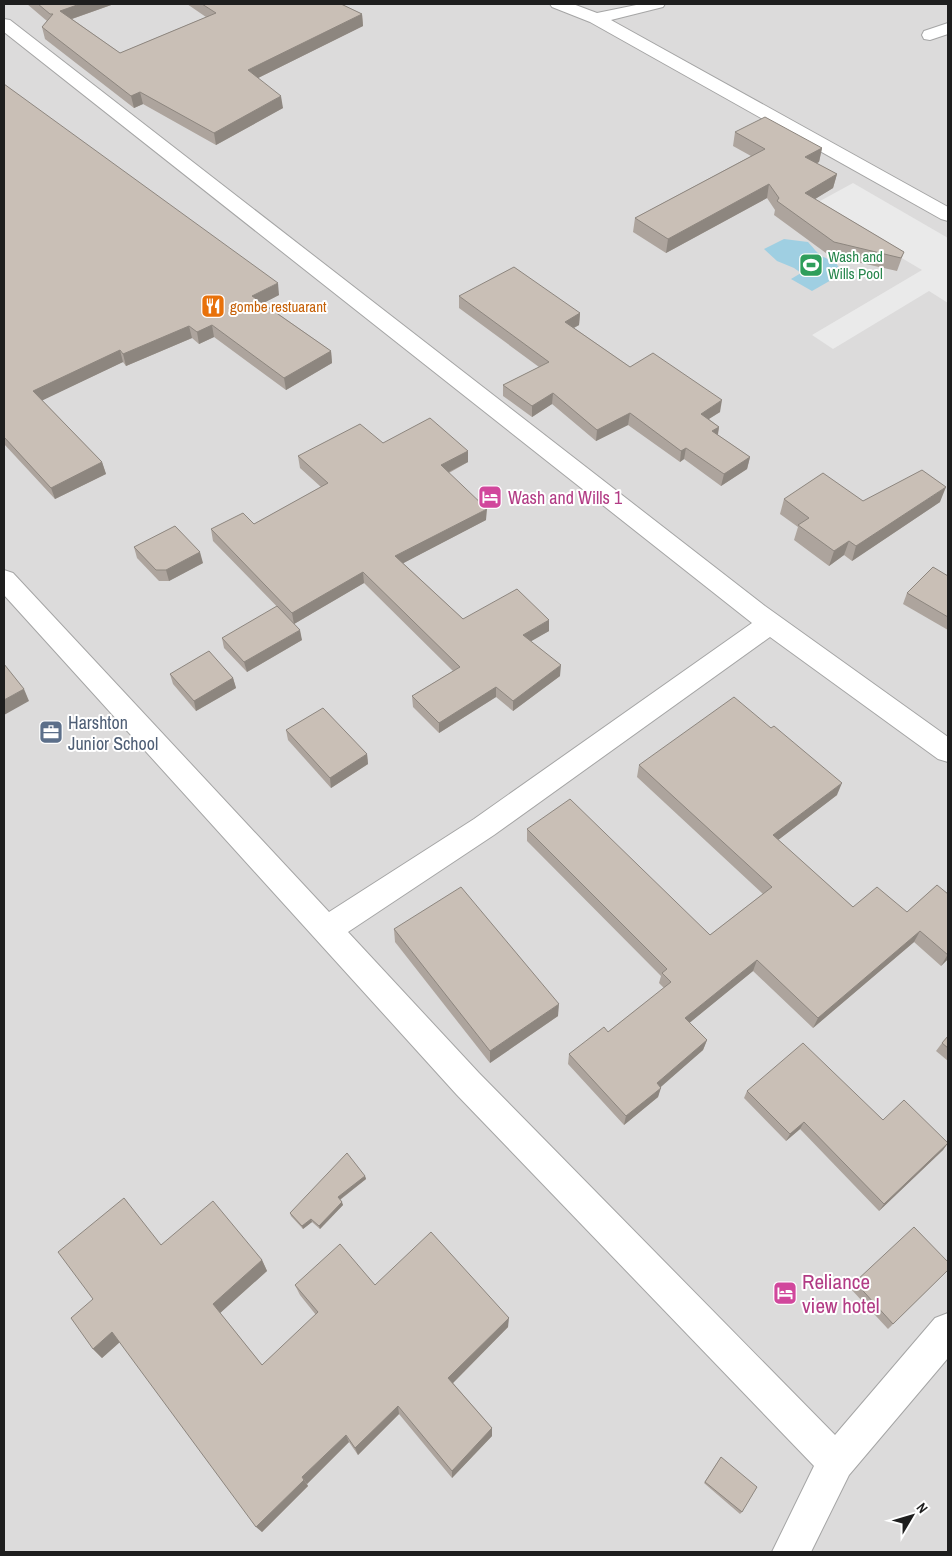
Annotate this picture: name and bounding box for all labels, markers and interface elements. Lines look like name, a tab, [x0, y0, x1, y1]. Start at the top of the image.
place label: Wash and Wills Pool	[828, 246, 883, 284]
sports icon: Wash and Wills Pool	[798, 252, 824, 278]
restaurant icon: gombe restuarant	[200, 293, 226, 319]
place label: gombe restuarant	[230, 296, 327, 317]
hotel icon: Wash and Wills 1	[477, 484, 503, 510]
place label: Wash and Wills 1	[508, 485, 623, 510]
place label: Harshton Junior School	[68, 710, 158, 756]
office icon: Harshton Junior School	[38, 719, 64, 745]
place label: Reliance view hotel	[802, 1267, 880, 1320]
hotel icon: Reliance view hotel	[772, 1280, 798, 1306]
north arrow	[887, 1491, 937, 1541]
text: N	[913, 1499, 932, 1517]

